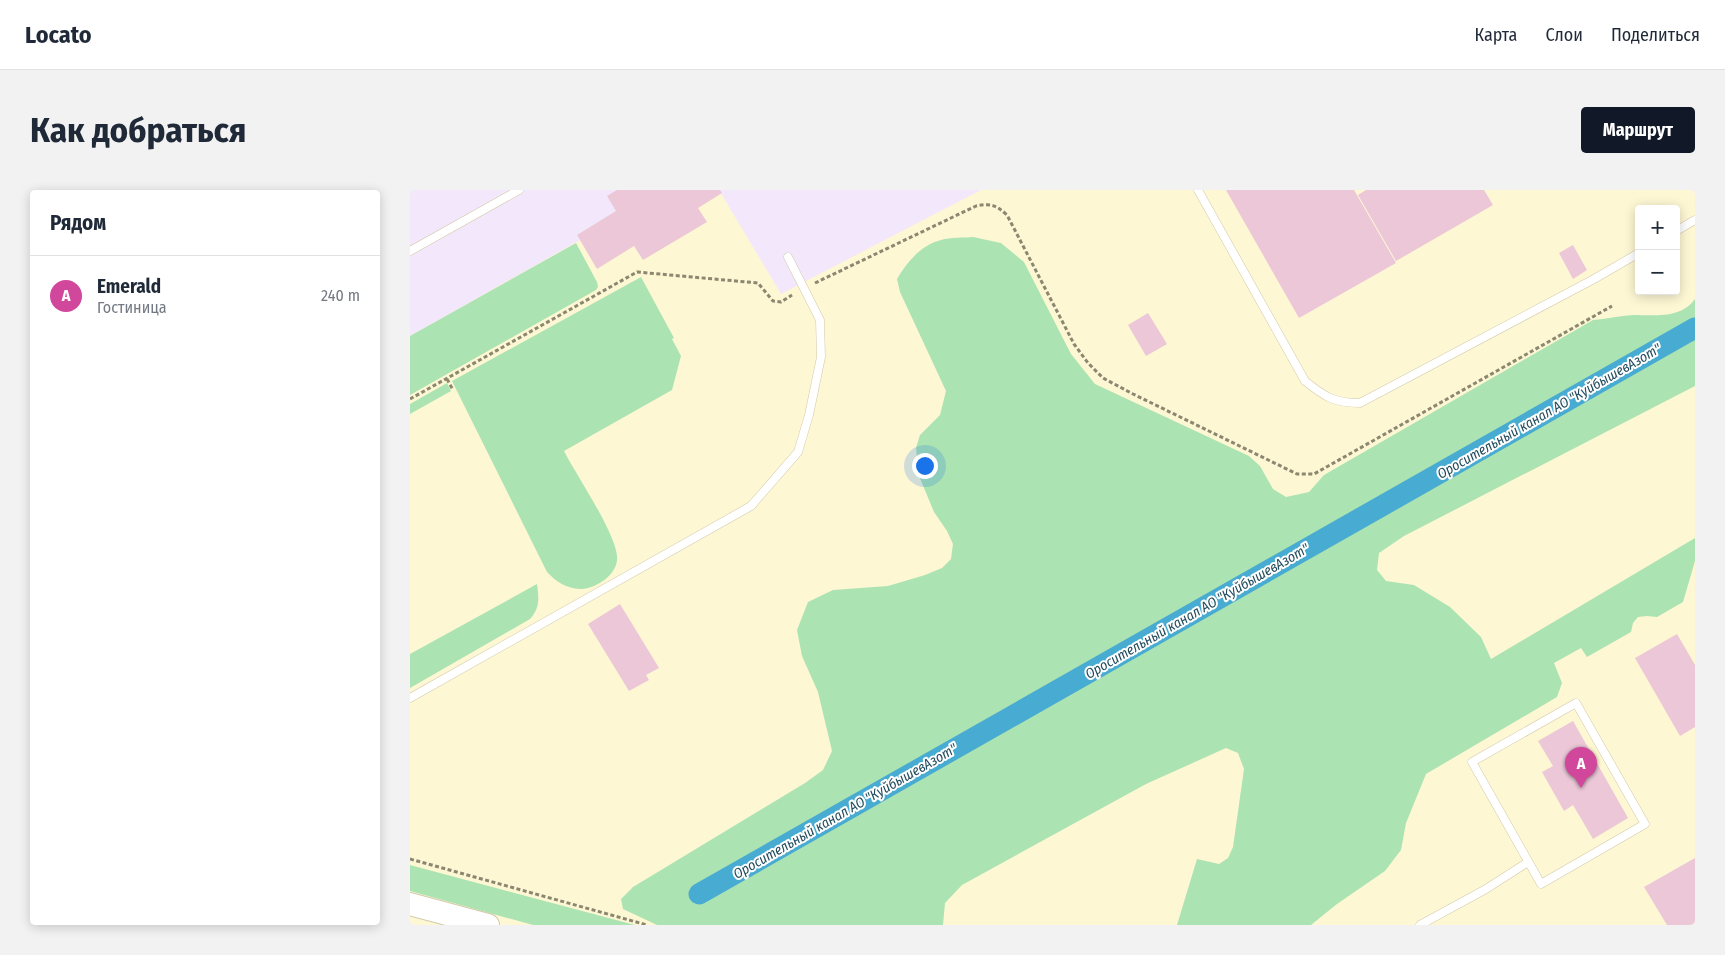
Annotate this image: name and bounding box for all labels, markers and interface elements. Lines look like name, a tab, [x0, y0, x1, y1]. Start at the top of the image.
text: Locato	[25, 21, 91, 49]
text: Карта	[1474, 24, 1517, 46]
text: Слои	[1545, 24, 1583, 46]
text: Поделиться	[1611, 24, 1700, 46]
button: Маршрут	[1581, 107, 1695, 153]
text: Как добраться	[30, 109, 247, 151]
map controls	[1635, 205, 1680, 295]
button: +	[1635, 205, 1680, 250]
text: Рядом	[50, 210, 106, 236]
button: −	[1635, 250, 1680, 295]
text: Emerald	[97, 275, 161, 298]
text: A	[62, 286, 70, 305]
text: 240 m	[321, 286, 360, 305]
text: Гостиница	[97, 298, 167, 317]
water label: Оросительный канал АО "КуйбышевАзот"	[1434, 340, 1665, 483]
your location	[912, 453, 938, 479]
water label: Оросительный канал АО "КуйбышевАзот"	[1082, 540, 1313, 683]
water label: Оросительный канал АО "КуйбышевАзот"	[730, 740, 961, 883]
pin: A	[1565, 747, 1597, 788]

